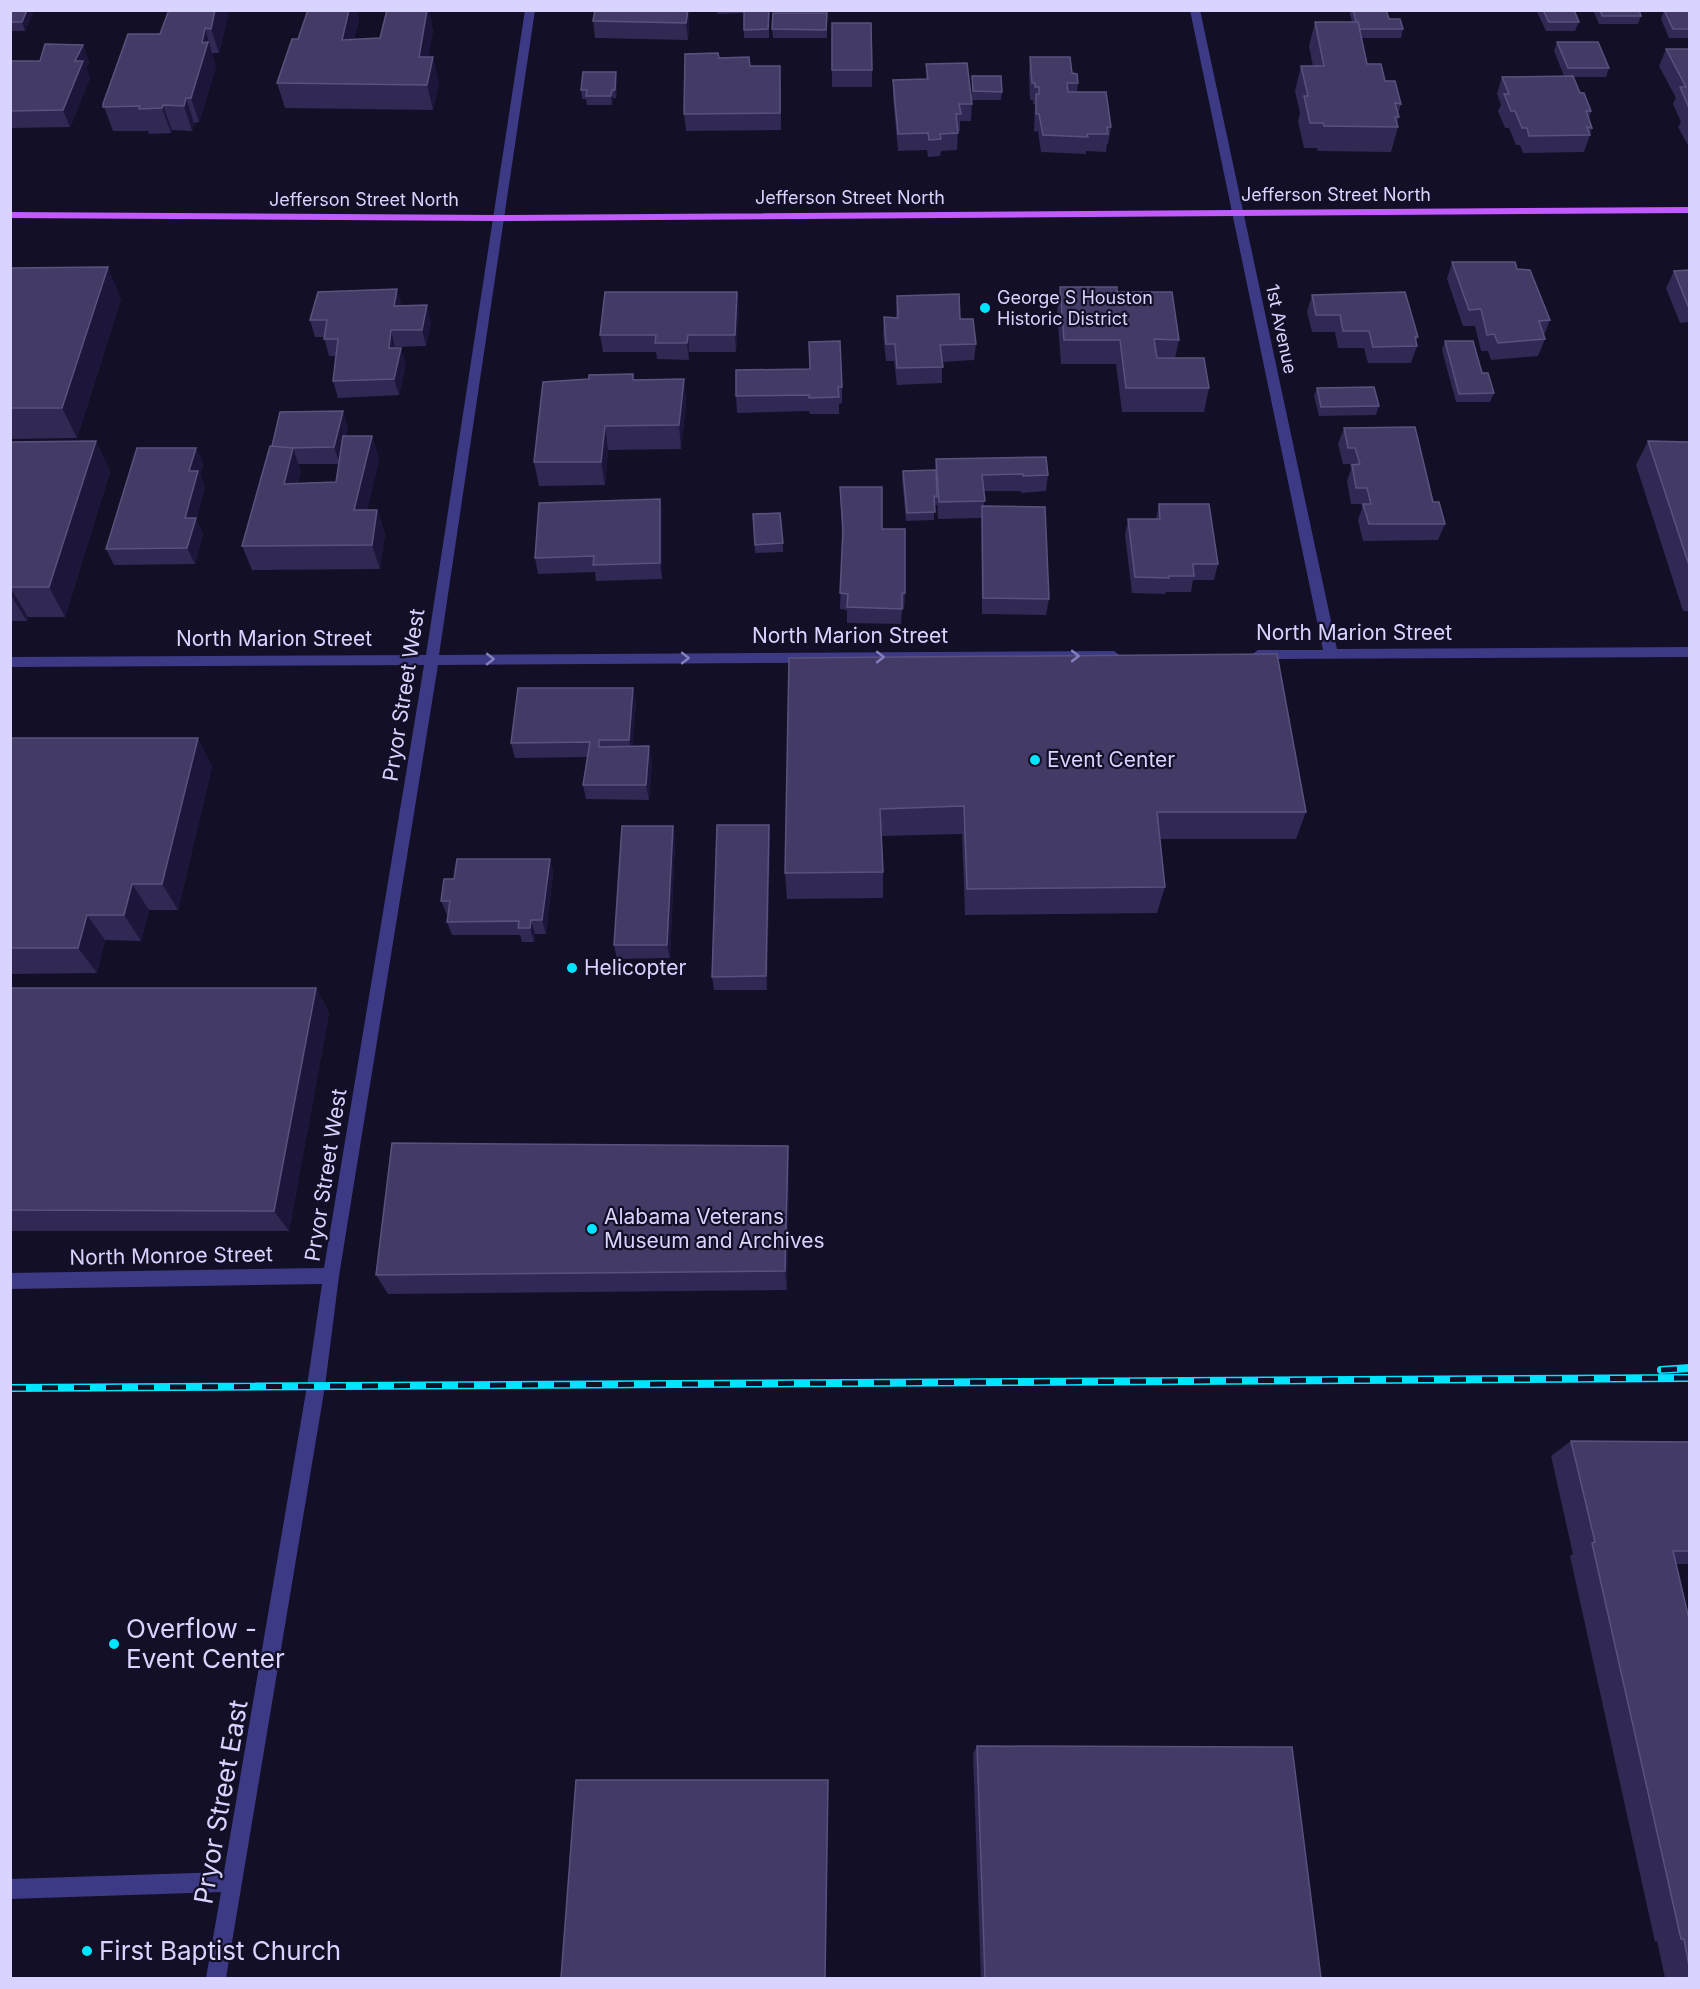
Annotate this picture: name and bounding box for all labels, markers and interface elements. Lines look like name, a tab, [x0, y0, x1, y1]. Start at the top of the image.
street label: Jefferson Street North	[1241, 184, 1431, 205]
street label: Jefferson Street North	[755, 187, 945, 208]
street label: Jefferson Street North	[269, 189, 459, 210]
street label: 1st Avenue	[1262, 282, 1301, 376]
place label: George S Houston Historic District	[997, 287, 1153, 329]
marker: George S Houston Historic District	[978, 301, 992, 315]
street label: Pryor Street West	[378, 607, 430, 783]
street label: North Marion Street	[1256, 620, 1452, 645]
street label: North Marion Street	[752, 623, 948, 648]
street label: North Marion Street	[176, 626, 372, 651]
one-way arrow	[1071, 650, 1080, 662]
one-way arrow	[876, 651, 885, 663]
one-way arrow	[681, 652, 690, 664]
one-way arrow	[486, 653, 495, 665]
place label: Event Center	[1047, 747, 1175, 772]
marker: Event Center	[1028, 753, 1042, 767]
place label: Helicopter	[584, 955, 686, 980]
marker: Helicopter	[565, 961, 579, 975]
street label: Pryor Street West	[300, 1087, 352, 1263]
place label: Alabama Veterans Museum and Archives	[604, 1204, 825, 1253]
marker: Alabama Veterans Museum and Archives	[585, 1222, 599, 1236]
street label: North Monroe Street	[69, 1241, 273, 1270]
place label: Overflow - Event Center	[126, 1613, 285, 1674]
marker: Overflow - Event Center	[107, 1637, 121, 1651]
street label: Pryor Street East	[187, 1697, 254, 1906]
place label: First Baptist Church	[99, 1935, 341, 1966]
marker: First Baptist Church	[80, 1944, 94, 1958]

